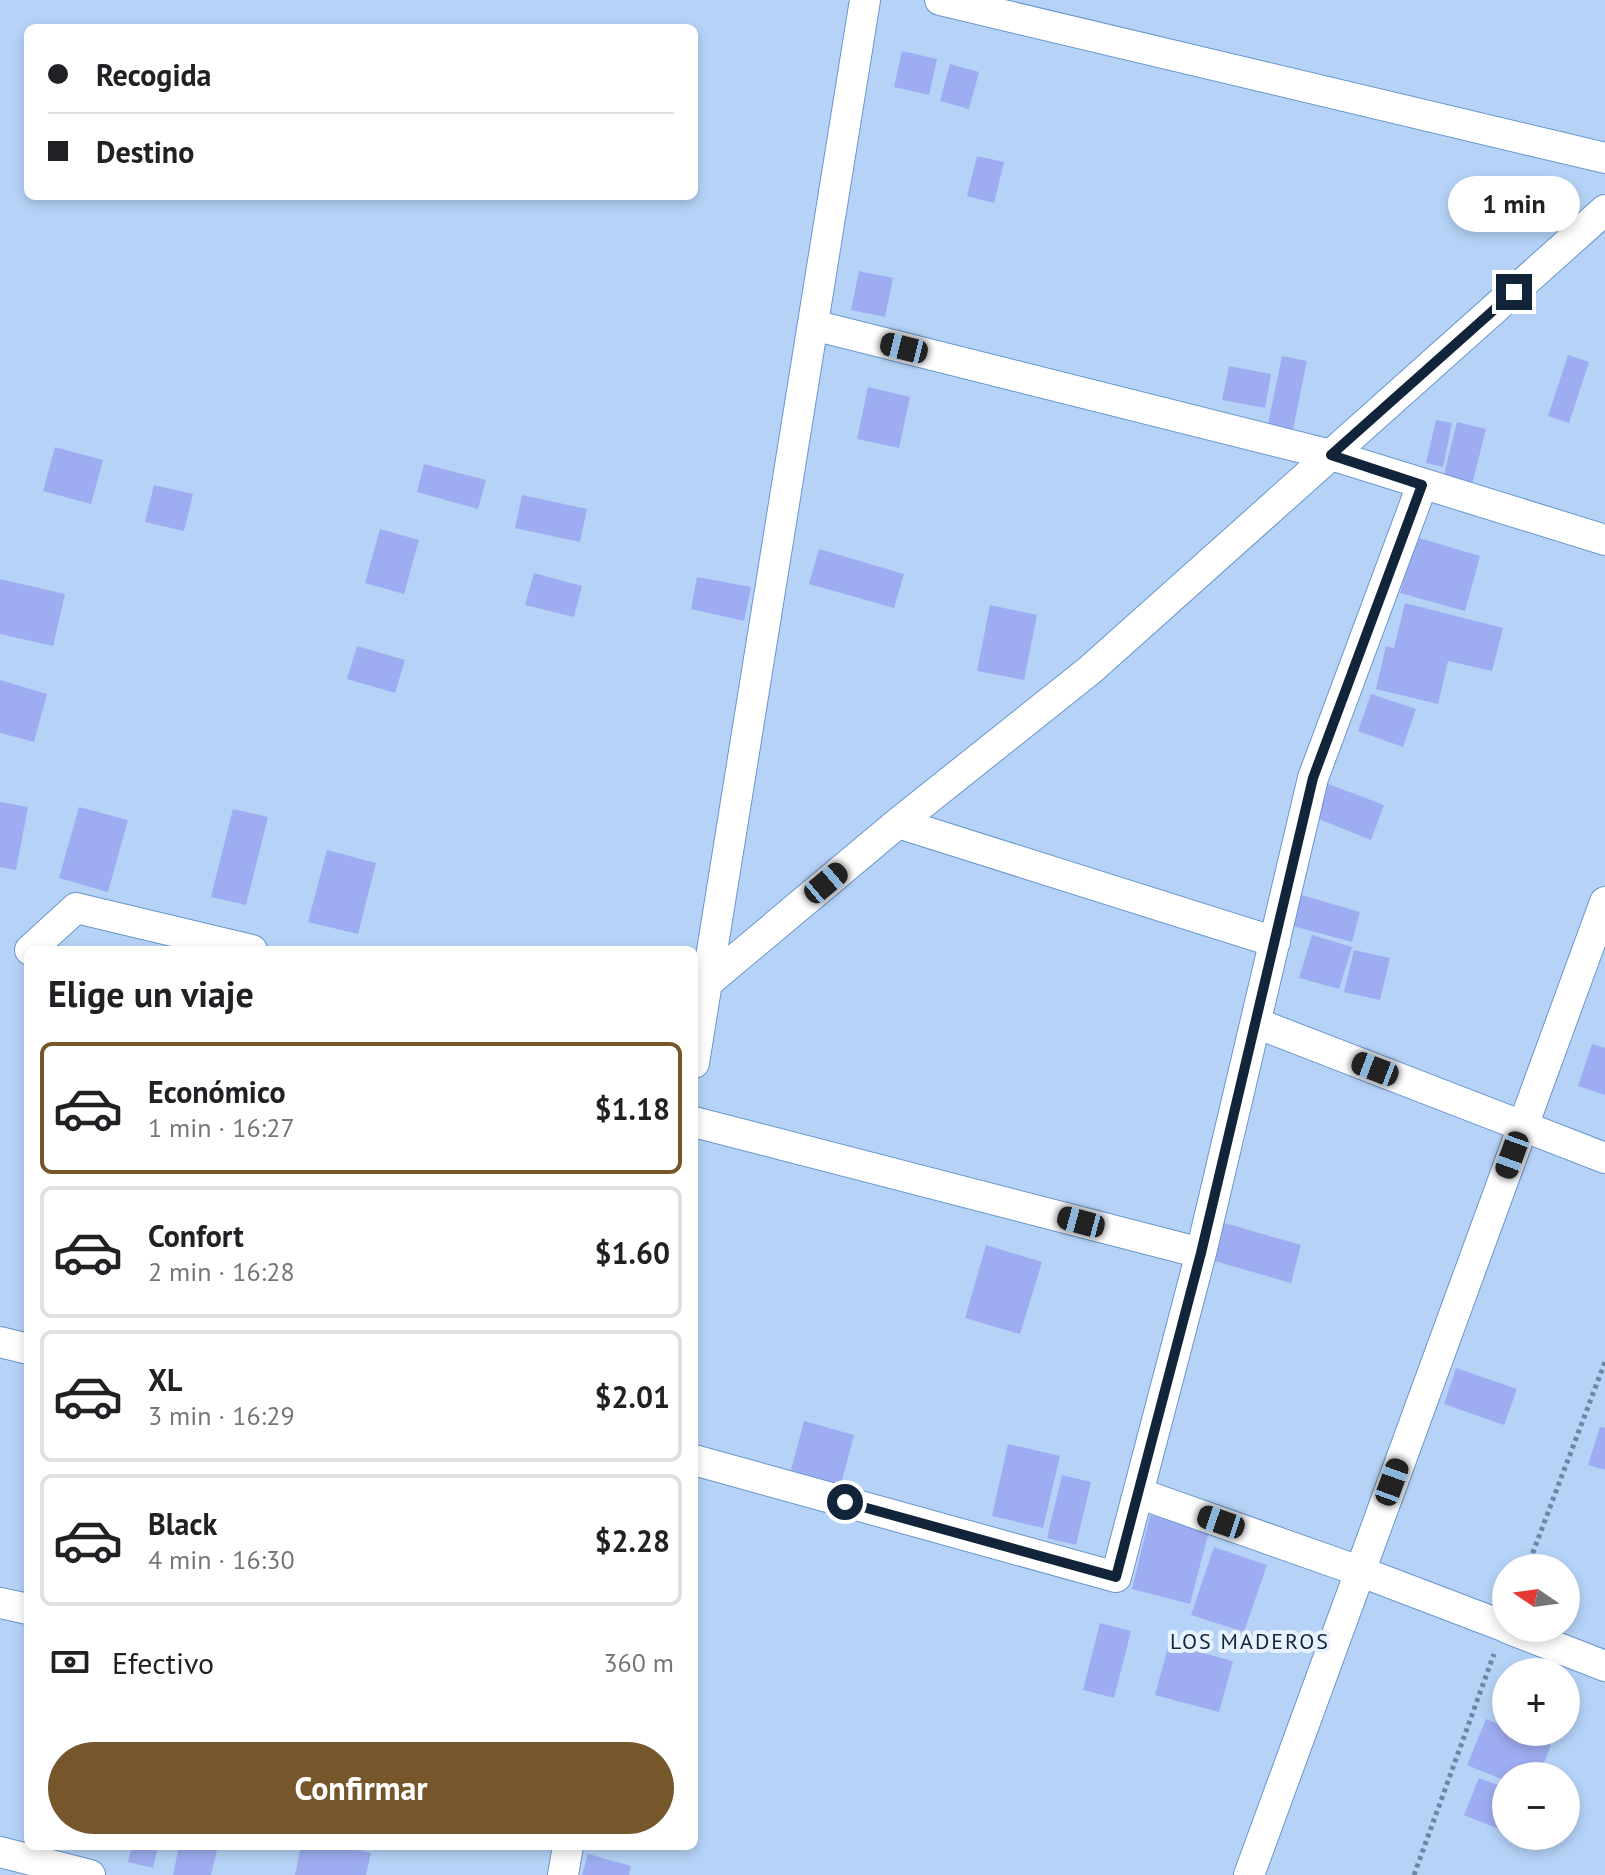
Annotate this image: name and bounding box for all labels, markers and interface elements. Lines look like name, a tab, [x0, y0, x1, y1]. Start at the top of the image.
text: Recogida	[96, 55, 212, 94]
text: Destino	[96, 132, 194, 171]
callout: 1 min	[1448, 176, 1580, 232]
text: 1 min	[1482, 187, 1546, 220]
route end	[1496, 274, 1532, 310]
car	[878, 331, 930, 365]
car	[800, 858, 852, 908]
text: Elige un viaje	[48, 970, 254, 1017]
car	[1348, 1049, 1402, 1089]
icon: car	[52, 1072, 124, 1144]
text: Económico	[148, 1072, 286, 1111]
text: $1.18	[595, 1089, 670, 1128]
text: 1 min · 16:27	[148, 1111, 295, 1144]
car	[1493, 1128, 1531, 1182]
car	[1055, 1204, 1107, 1240]
icon: car	[52, 1216, 124, 1288]
text: Confort	[148, 1216, 244, 1255]
text: $1.60	[595, 1233, 670, 1272]
text: 2 min · 16:28	[148, 1255, 295, 1288]
icon: car	[52, 1360, 124, 1432]
text: XL	[148, 1360, 182, 1399]
text: $2.01	[595, 1377, 670, 1416]
text: 3 min · 16:29	[148, 1399, 295, 1432]
car	[1373, 1455, 1411, 1509]
route start	[827, 1484, 863, 1520]
car	[1194, 1503, 1248, 1541]
icon: car	[52, 1504, 124, 1576]
text: Black	[148, 1504, 217, 1543]
text: $2.28	[595, 1521, 670, 1560]
text: 4 min · 16:30	[148, 1543, 295, 1576]
north arrow	[1492, 1554, 1580, 1642]
map controls	[1492, 1554, 1580, 1850]
district label: LOS MADEROS	[1170, 1627, 1330, 1655]
icon: cash	[48, 1640, 92, 1684]
text: Efectivo	[112, 1643, 214, 1682]
text: 360 m	[603, 1646, 674, 1679]
button: +	[1492, 1658, 1580, 1746]
button: Confirmar	[48, 1742, 674, 1834]
button: −	[1492, 1762, 1580, 1850]

